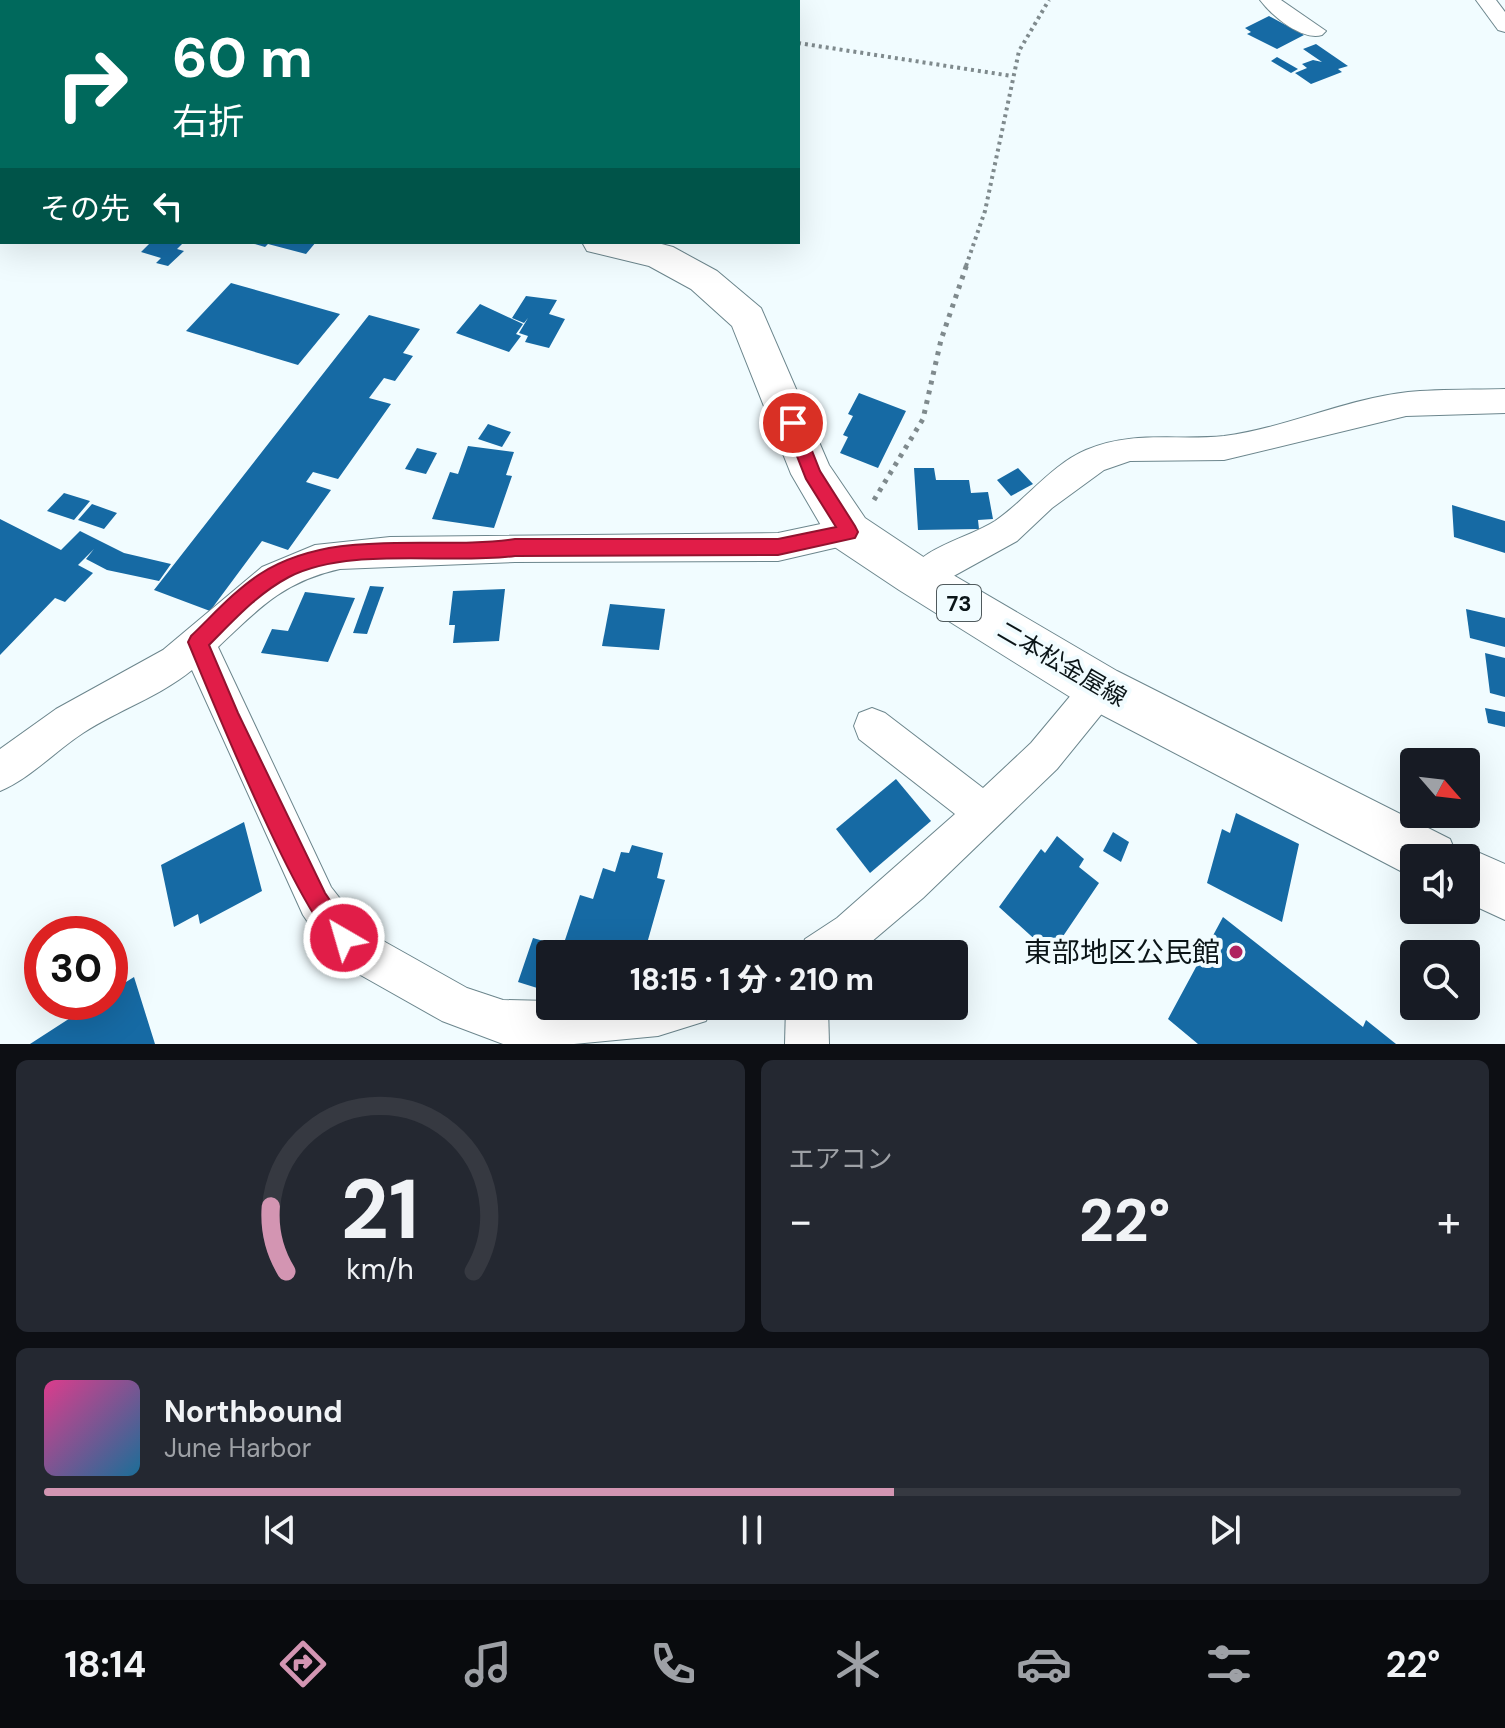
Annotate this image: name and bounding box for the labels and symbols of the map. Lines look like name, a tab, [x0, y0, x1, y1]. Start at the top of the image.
pin	[759, 389, 827, 457]
road number: 73	[937, 585, 981, 621]
street label: 二本松金屋線	[992, 614, 1132, 713]
north arrow	[1400, 748, 1480, 828]
position arrow	[302, 896, 386, 980]
speed limit sign: 30	[24, 916, 128, 1020]
place label: 東部地区公民館	[1024, 934, 1220, 971]
marker: 東部地区公民館	[1227, 943, 1245, 961]

